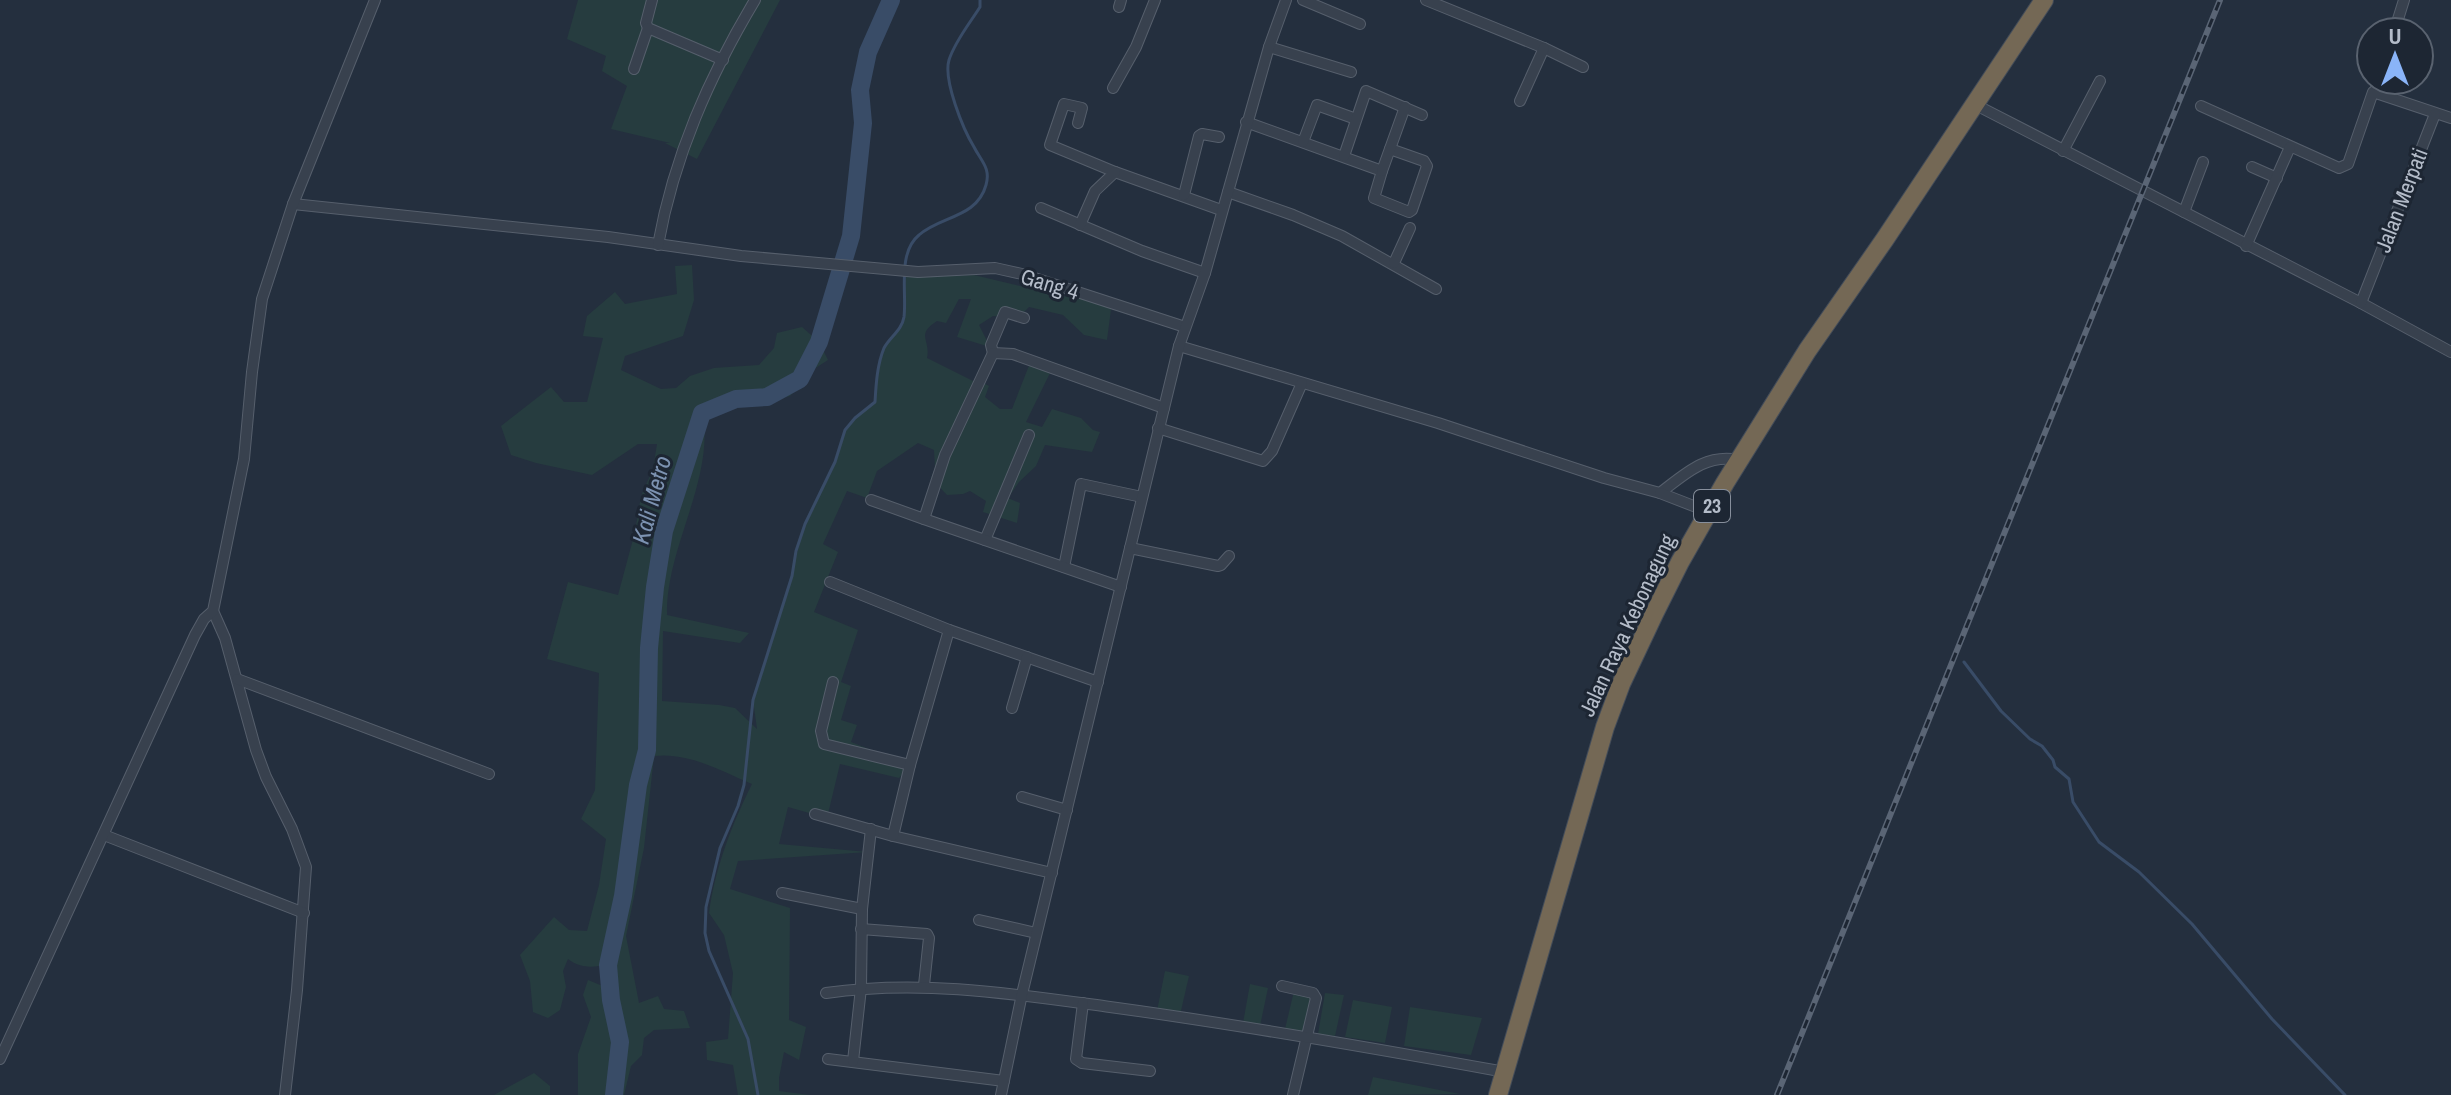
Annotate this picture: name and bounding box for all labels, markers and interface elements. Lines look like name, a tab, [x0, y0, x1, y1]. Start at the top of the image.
north arrow	[2355, 16, 2435, 96]
text: U	[2388, 21, 2402, 51]
street label: Jalan Merpati	[2367, 144, 2435, 256]
street label: Gang 4	[1017, 261, 1083, 307]
water label: Kali Metro	[624, 452, 678, 547]
road number: 23	[1694, 490, 1730, 522]
street label: Jalan Raya Kebonagung	[1572, 529, 1682, 721]

